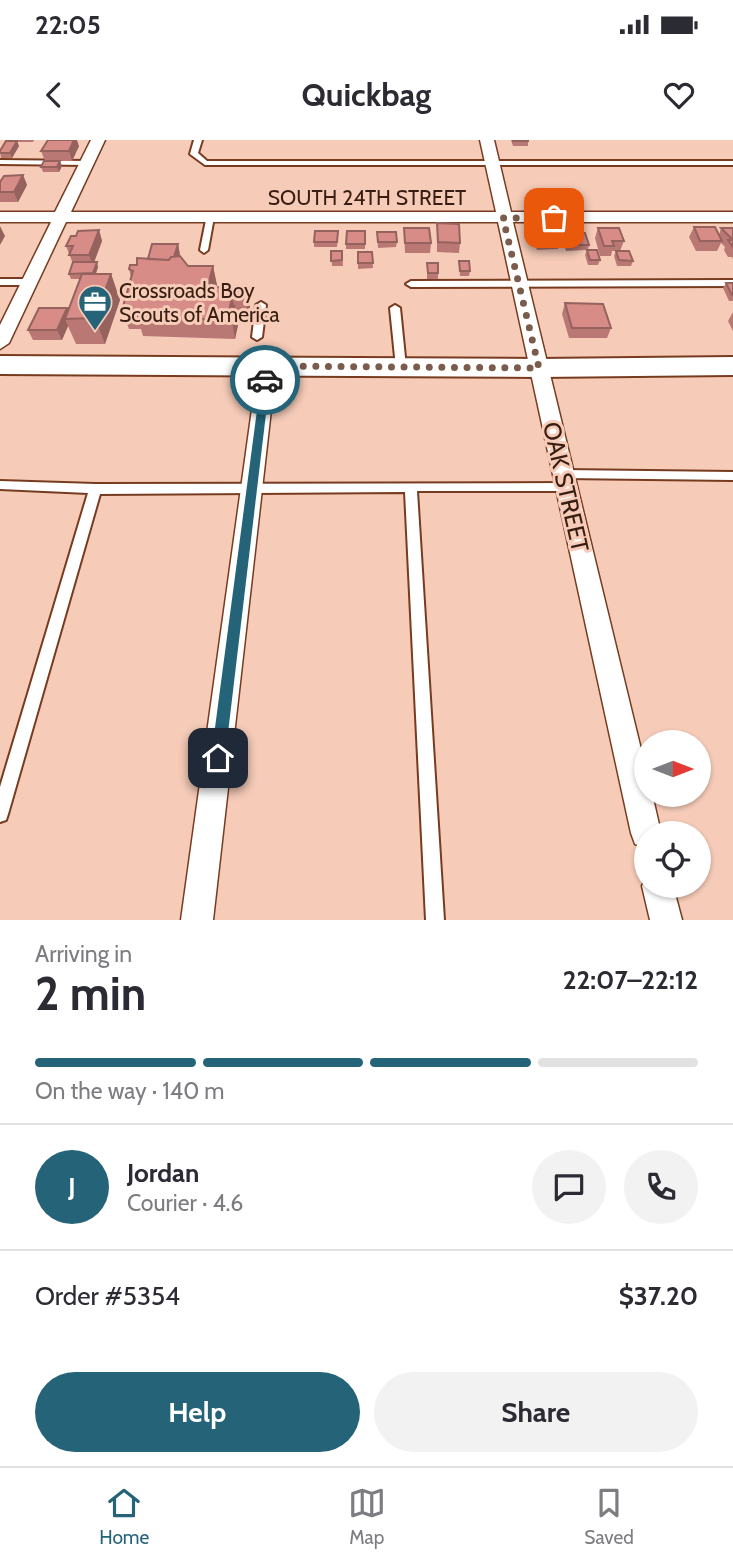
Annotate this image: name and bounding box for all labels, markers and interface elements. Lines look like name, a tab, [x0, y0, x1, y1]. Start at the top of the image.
text: 22:05	[35, 9, 101, 41]
text: Quickbag	[302, 75, 431, 114]
icon: back	[35, 76, 73, 114]
icon: heart	[660, 76, 698, 114]
street label: SOUTH 24TH STREET	[268, 185, 466, 210]
pin	[524, 188, 584, 248]
icon: bag	[535, 199, 573, 237]
place label: Crossroads Boy Scouts of America	[119, 278, 280, 327]
office icon: Crossroads Boy Scouts of America	[76, 283, 114, 332]
courier	[230, 345, 300, 415]
icon: car	[246, 361, 284, 399]
street label: OAK STREET	[537, 419, 595, 555]
pin	[188, 728, 248, 788]
north arrow	[634, 730, 710, 807]
map controls	[634, 730, 711, 898]
icon: home	[199, 739, 237, 777]
button: locate	[634, 821, 711, 898]
text: Arriving in	[35, 940, 132, 968]
text: 22:07–22:12	[563, 964, 698, 996]
text: 2 min	[35, 966, 146, 1022]
text: On the way · 140 m	[35, 1077, 225, 1105]
button: chat	[532, 1150, 606, 1224]
button: phone	[624, 1150, 698, 1224]
text: Jordan	[127, 1157, 199, 1189]
text: J	[68, 1171, 76, 1203]
text: Courier · 4.6	[127, 1189, 243, 1217]
text: Order #5354	[35, 1280, 180, 1312]
text: $37.20	[619, 1280, 698, 1312]
button: Help	[35, 1372, 360, 1452]
button: Share	[374, 1372, 698, 1452]
tab: Home	[99, 1484, 149, 1549]
tab: Map	[348, 1484, 386, 1549]
tab: Saved	[584, 1484, 634, 1549]

